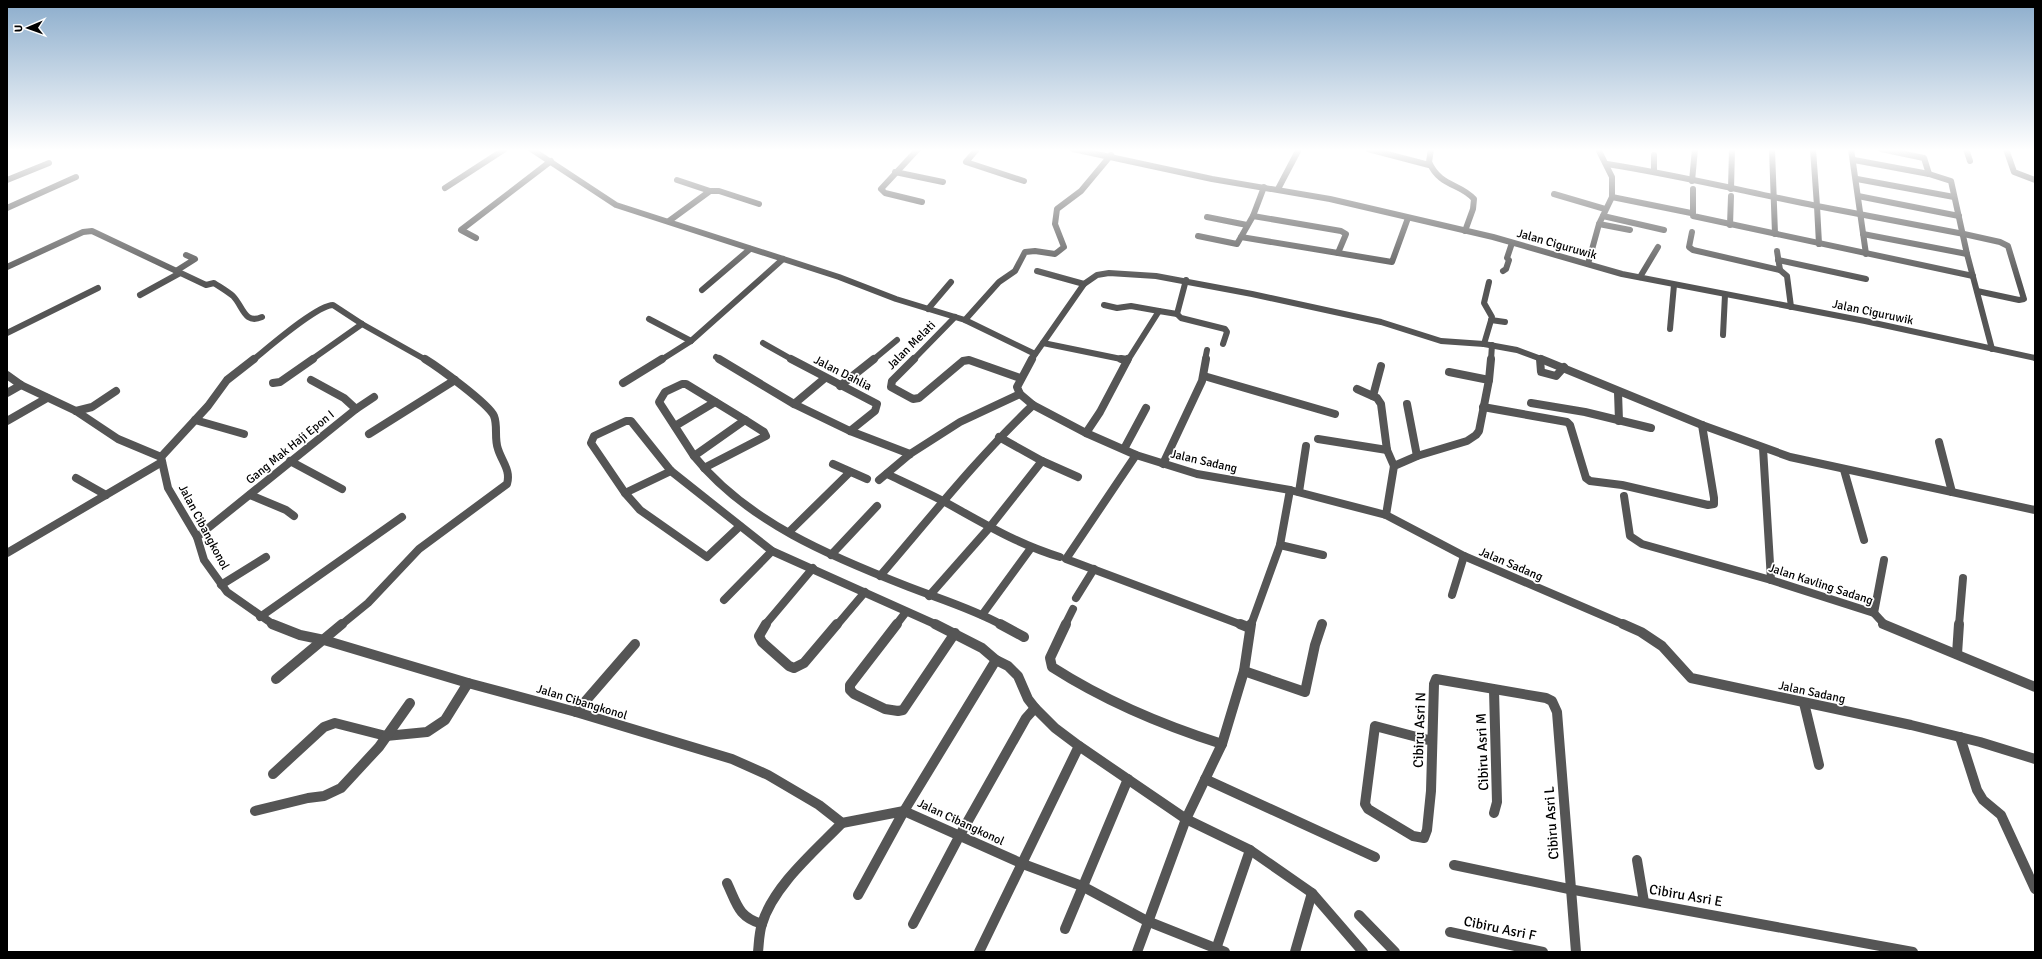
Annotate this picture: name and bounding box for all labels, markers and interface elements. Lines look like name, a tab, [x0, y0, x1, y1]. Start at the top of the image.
north arrow	[8, 8, 48, 48]
text: U	[12, 24, 25, 32]
street label: Jalan Ciguruwik	[1515, 226, 1599, 263]
street label: Jalan Ciguruwik	[1831, 297, 1915, 328]
street label: Jalan Melati	[884, 318, 939, 373]
street label: Jalan Dahlia	[811, 352, 874, 394]
street label: Gang Mak Haji Epon I	[243, 407, 338, 488]
street label: Jalan Sadang	[1169, 447, 1239, 476]
street label: Jalan Cibangkonol	[175, 482, 232, 573]
street label: Jalan Sadang	[1477, 544, 1545, 585]
street label: Jalan Kavling Sadang	[1767, 561, 1875, 608]
street label: Jalan Sadang	[1777, 678, 1847, 707]
street label: Jalan Cibangkonol	[535, 682, 629, 724]
street label: Cibiru Asri N	[1410, 692, 1429, 768]
street label: Cibiru Asri M	[1473, 713, 1492, 791]
street label: Cibiru Asri L	[1540, 786, 1563, 860]
street label: Jalan Cibangkonol	[915, 796, 1007, 849]
street label: Cibiru Asri E	[1648, 881, 1724, 910]
street label: Cibiru Asri F	[1462, 913, 1538, 944]

